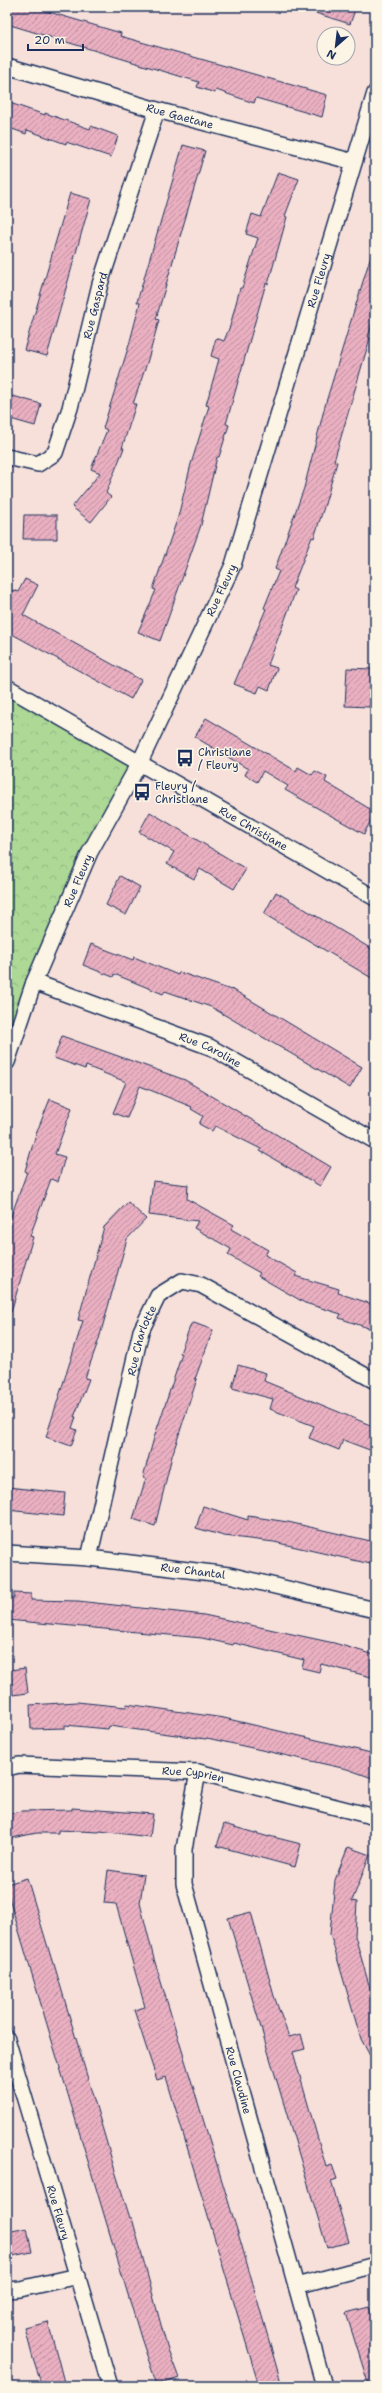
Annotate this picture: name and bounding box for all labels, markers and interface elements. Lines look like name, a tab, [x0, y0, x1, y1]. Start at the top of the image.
scale bar	[28, 26, 83, 52]
north arrow	[316, 26, 356, 66]
text: 20 m	[34, 32, 65, 48]
text: N	[324, 46, 339, 63]
street label: Rue Gaetane	[144, 100, 215, 132]
street label: Rue Fleury	[303, 251, 334, 310]
street label: Rue Gaspard	[79, 270, 111, 341]
street label: Rue Fleury	[202, 561, 240, 619]
place label: Christiane / Fleury	[198, 745, 251, 773]
bus stop icon: Christiane / Fleury	[175, 748, 195, 768]
place label: Fleury / Christiane	[155, 779, 208, 807]
bus stop icon: Fleury / Christiane	[132, 782, 152, 802]
street label: Rue Christiane	[216, 803, 291, 854]
street label: Rue Fleury	[60, 852, 96, 909]
street label: Rue Caroline	[177, 1029, 244, 1071]
street label: Rue Charlotte	[123, 1303, 160, 1377]
street label: Rue Chantal	[160, 1559, 227, 1582]
street label: Rue Cyprien	[162, 1763, 226, 1786]
street label: Rue Claudine	[222, 2045, 255, 2116]
street label: Rue Fleury	[43, 2183, 74, 2242]

